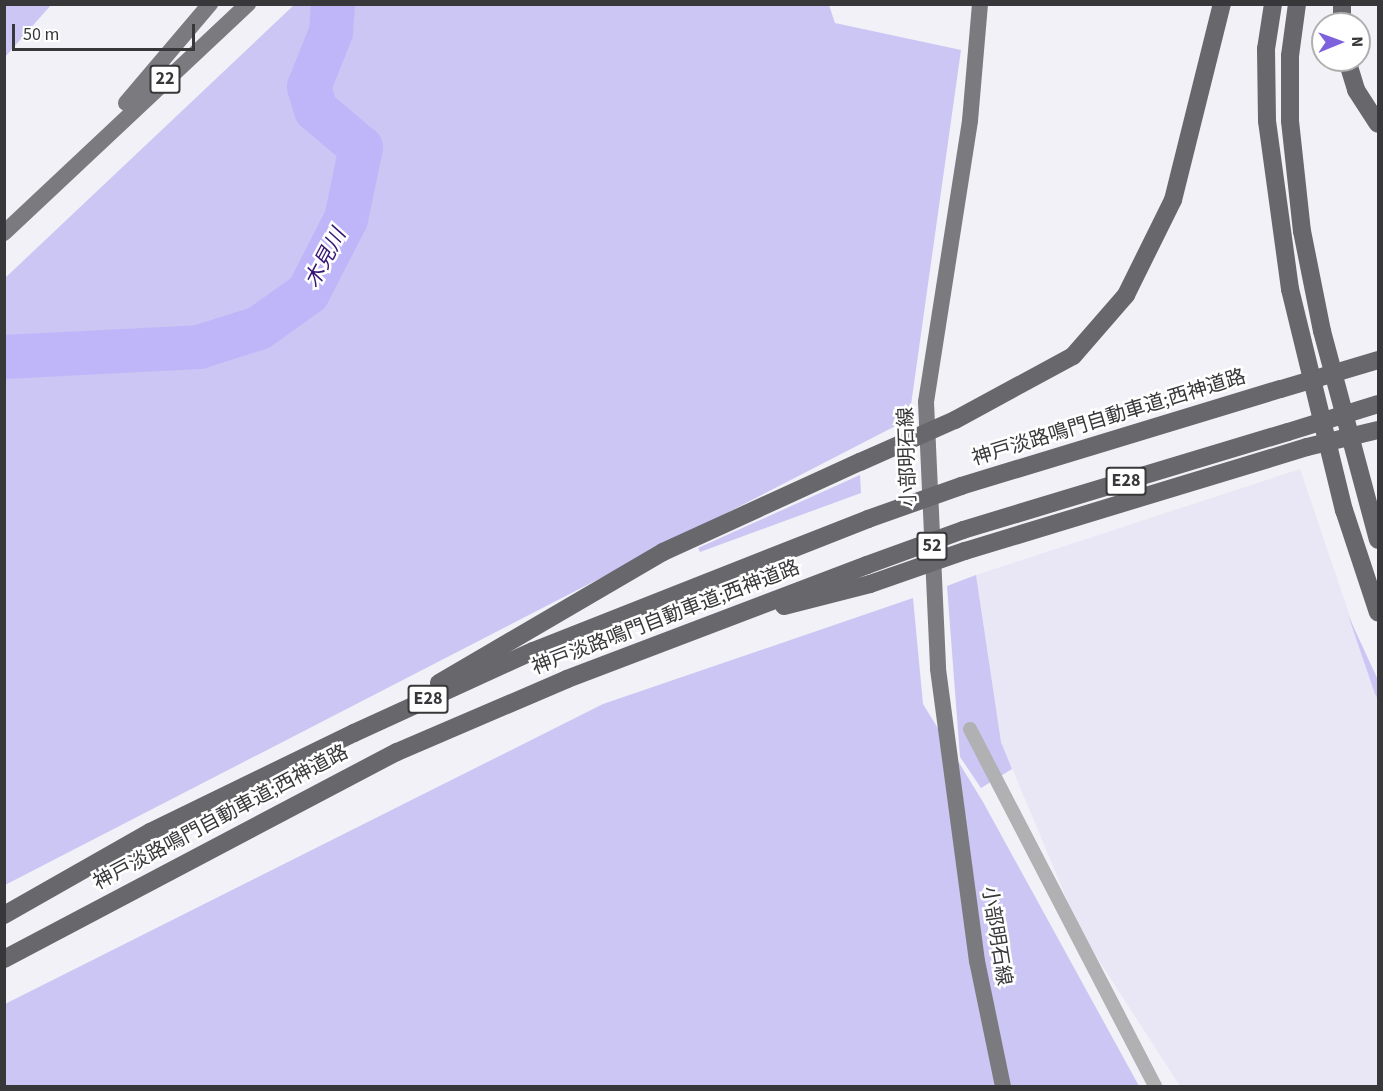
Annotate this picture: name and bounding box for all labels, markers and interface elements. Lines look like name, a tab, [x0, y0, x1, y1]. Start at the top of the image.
scale bar	[15, 12, 198, 50]
north arrow	[1311, 12, 1371, 72]
text: 50 m	[23, 22, 59, 47]
text: N	[1346, 36, 1368, 47]
road number: 22	[148, 64, 182, 94]
water label: 木見川	[299, 224, 351, 292]
street label: 神戸淡路鳴門自動車道;西神道路	[969, 365, 1249, 471]
street label: 小部明石線	[894, 407, 922, 507]
road number: E28	[1105, 466, 1147, 496]
road number: 52	[916, 531, 948, 561]
street label: 神戸淡路鳴門自動車道;西神道路	[529, 556, 803, 680]
road number: E28	[407, 684, 449, 714]
street label: 神戸淡路鳴門自動車道;西神道路	[90, 741, 352, 895]
street label: 小部明石線	[976, 885, 1016, 987]

